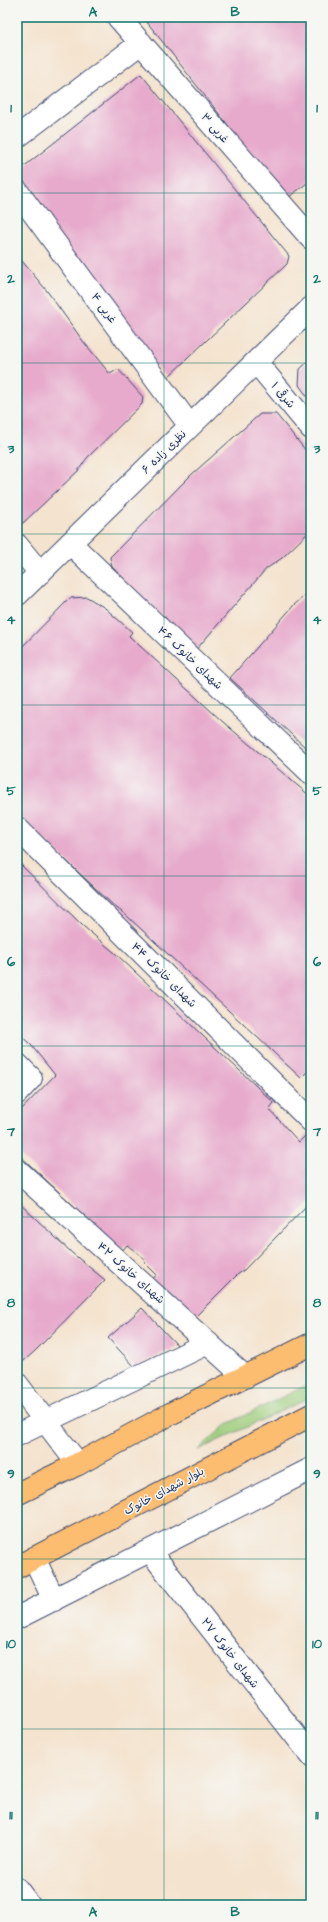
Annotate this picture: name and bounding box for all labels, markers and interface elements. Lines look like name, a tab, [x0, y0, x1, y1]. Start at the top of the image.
text: A	[89, 3, 98, 21]
text: B	[230, 3, 240, 21]
text: 1	[10, 99, 12, 117]
text: 1	[316, 99, 318, 117]
street label: ۳ غربی	[198, 110, 232, 146]
text: 2	[6, 270, 15, 288]
text: 2	[312, 270, 321, 288]
street label: ۴ غربی	[88, 290, 120, 326]
street label: شرقی ۱	[268, 379, 298, 411]
street label: نظری زاده ۶	[138, 427, 190, 477]
text: 3	[7, 440, 15, 458]
text: 3	[313, 440, 321, 458]
text: 4	[7, 611, 16, 629]
text: 4	[313, 611, 322, 629]
street label: ۴۶ شهدای خانوک	[154, 623, 226, 693]
text: 5	[6, 782, 16, 800]
text: 5	[312, 782, 322, 800]
street label: ۴۴ شهدای خانوک	[128, 939, 200, 1011]
text: 6	[7, 953, 16, 971]
text: 6	[313, 953, 322, 971]
text: 7	[6, 1123, 16, 1141]
text: 7	[312, 1123, 322, 1141]
street label: شهدای خانوک ۴۲	[94, 1239, 168, 1307]
text: 8	[7, 1294, 16, 1312]
text: 8	[313, 1294, 322, 1312]
street label: بلوار شهدای خانوک	[121, 1464, 207, 1518]
text: 9	[7, 1465, 15, 1483]
text: 9	[313, 1465, 321, 1483]
street label: شهدای خانوک ۲۷	[198, 1615, 262, 1691]
text: 10	[6, 1635, 17, 1653]
text: 10	[312, 1635, 323, 1653]
text: 11	[9, 1806, 13, 1824]
text: 11	[315, 1806, 319, 1824]
text: A	[89, 1903, 98, 1921]
text: B	[230, 1903, 240, 1921]

